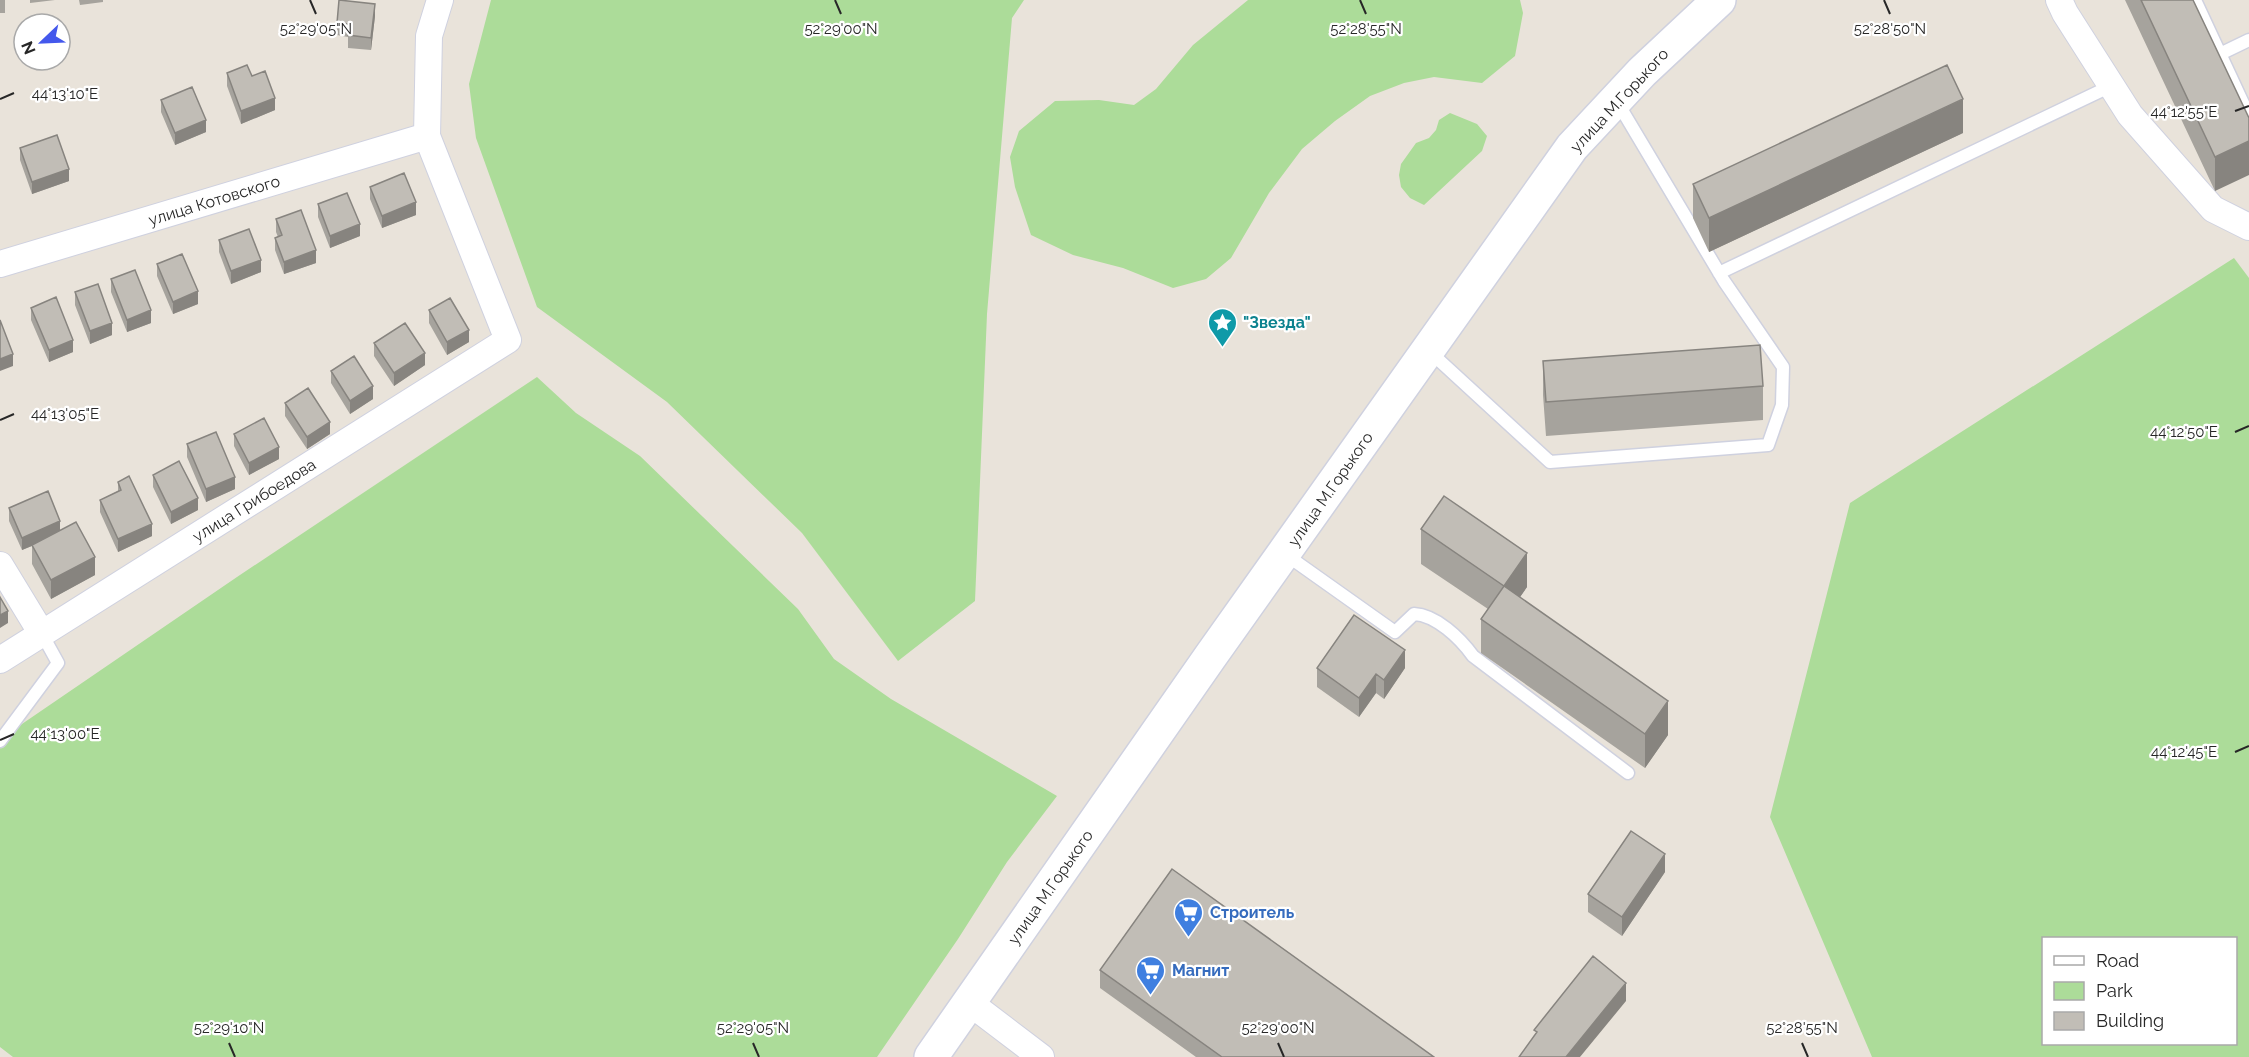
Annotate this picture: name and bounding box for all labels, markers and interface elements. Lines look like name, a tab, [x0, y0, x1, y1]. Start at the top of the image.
north arrow	[12, 12, 72, 72]
text: 52°29'05"N	[280, 20, 352, 38]
text: 52°29'00"N	[804, 20, 878, 38]
text: 52°28'55"N	[1330, 20, 1402, 38]
text: 52°28'50"N	[1854, 20, 1926, 38]
text: N	[18, 38, 40, 57]
street label: улица М.Горького	[1566, 44, 1672, 156]
text: 44°13'10"E	[32, 85, 98, 103]
text: 44°12'55"E	[2151, 103, 2217, 121]
street label: улица Котовского	[146, 171, 282, 230]
place icon: "Звезда"	[1206, 306, 1238, 348]
place label: "Звезда"	[1243, 313, 1311, 332]
text: 44°13'05"E	[31, 405, 99, 423]
text: 44°12'50"E	[2150, 423, 2218, 441]
street label: улица М.Горького	[1284, 428, 1377, 550]
street label: улица Грибоедова	[189, 455, 319, 546]
text: 44°13'00"E	[30, 725, 100, 743]
text: 44°12'45"E	[2151, 743, 2217, 761]
street label: улица М.Горького	[1004, 826, 1097, 948]
supermarket icon: Строитель	[1173, 896, 1205, 938]
place label: Строитель	[1210, 903, 1295, 922]
legend	[2042, 937, 2237, 1045]
text: Road	[2096, 950, 2139, 971]
supermarket icon: Магнит	[1135, 954, 1167, 996]
place label: Магнит	[1172, 961, 1229, 980]
text: Park	[2096, 980, 2133, 1001]
text: Building	[2096, 1010, 2164, 1031]
text: 52°29'10"N	[194, 1019, 264, 1037]
text: 52°29'05"N	[717, 1019, 789, 1037]
text: 52°29'00"N	[1241, 1019, 1315, 1037]
text: 52°28'55"N	[1766, 1019, 1838, 1037]

